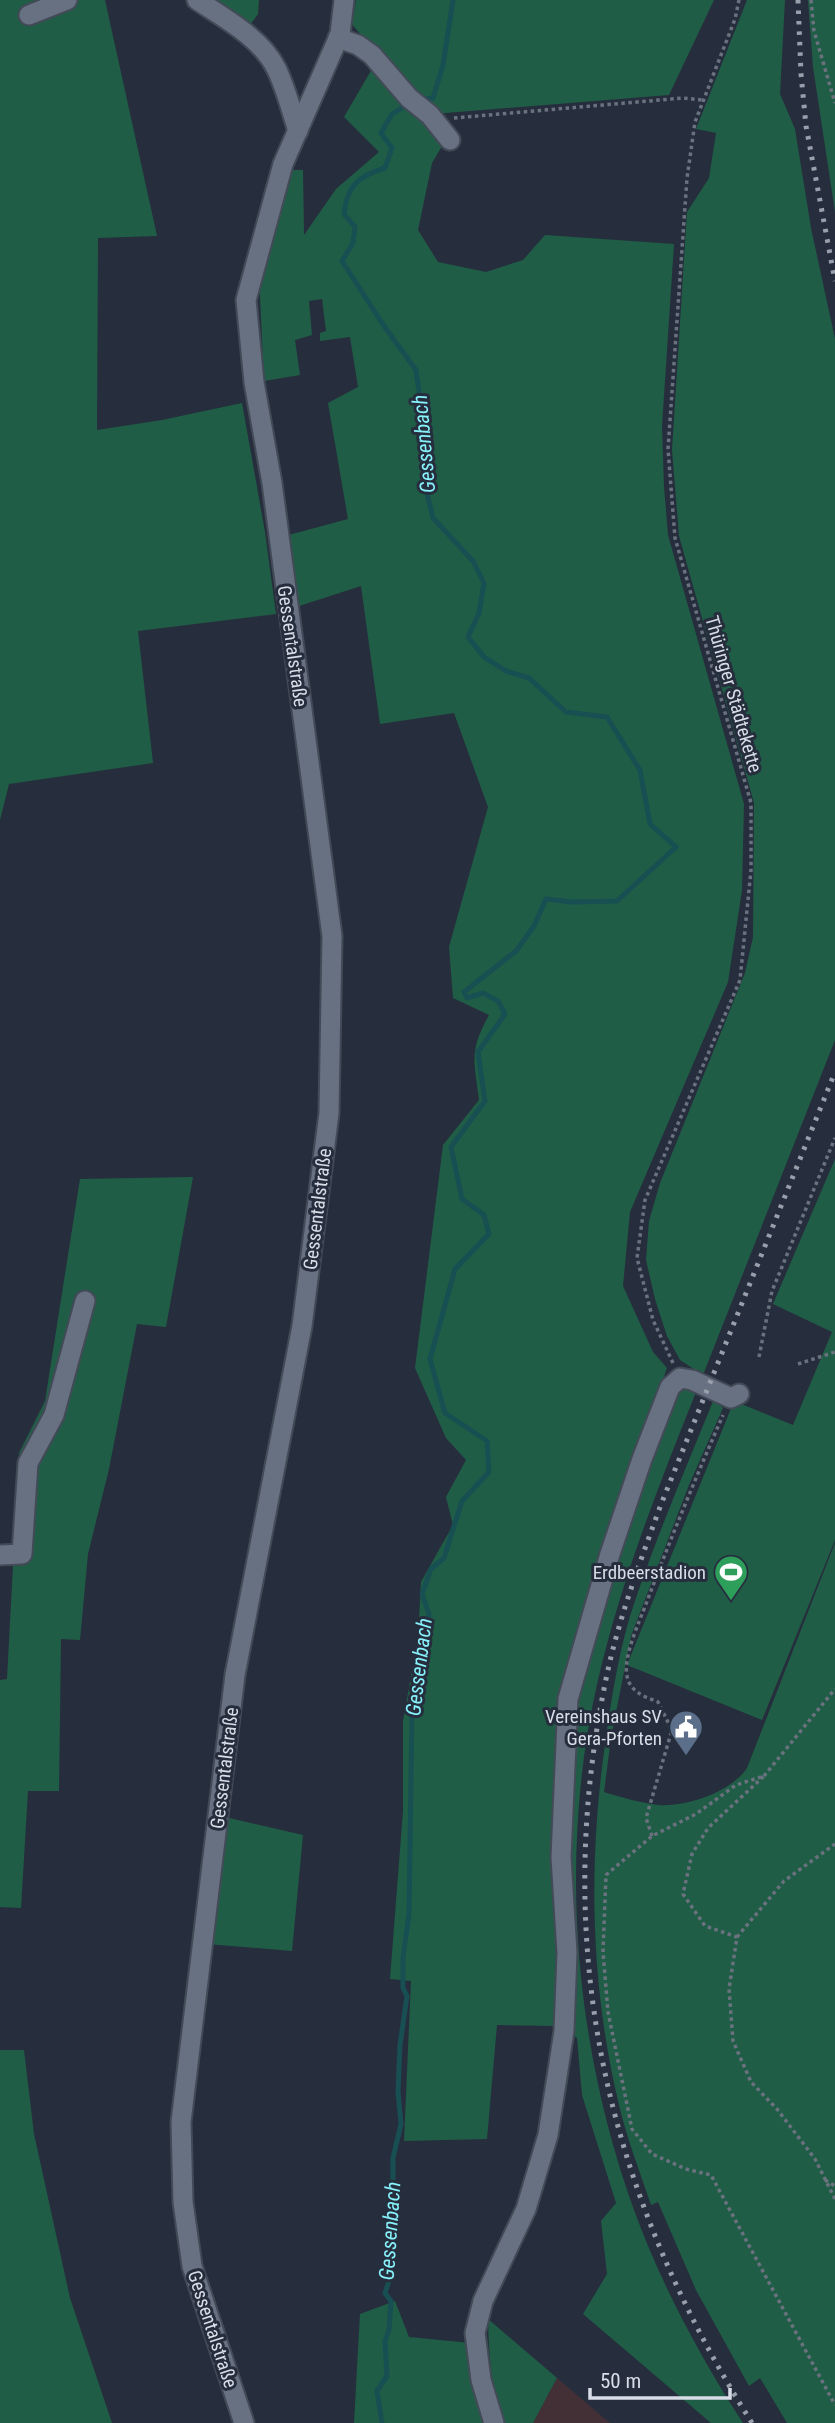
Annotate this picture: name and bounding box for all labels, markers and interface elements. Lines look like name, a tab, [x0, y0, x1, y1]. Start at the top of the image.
water label: Gessenbach	[408, 394, 440, 494]
street label: Gessentalstraße	[273, 584, 312, 708]
street label: Thüringer Städtekette	[700, 613, 767, 775]
street label: Gessentalstraße	[299, 1147, 336, 1271]
sports icon: Erdbeerstadion	[712, 1553, 750, 1602]
place label: Erdbeerstadion	[593, 1561, 706, 1584]
water label: Gessenbach	[401, 1617, 437, 1717]
place label: Vereinshaus SV Gera-Pforten	[545, 1705, 662, 1750]
street label: Gessentalstraße	[206, 1706, 243, 1830]
public building icon: Vereinshaus SV Gera-Pforten	[667, 1708, 705, 1757]
water label: Gessenbach	[375, 2181, 405, 2281]
street label: Gessentalstraße	[183, 2267, 242, 2391]
scale bar	[590, 2356, 730, 2400]
text: 50 m	[600, 2369, 641, 2393]

